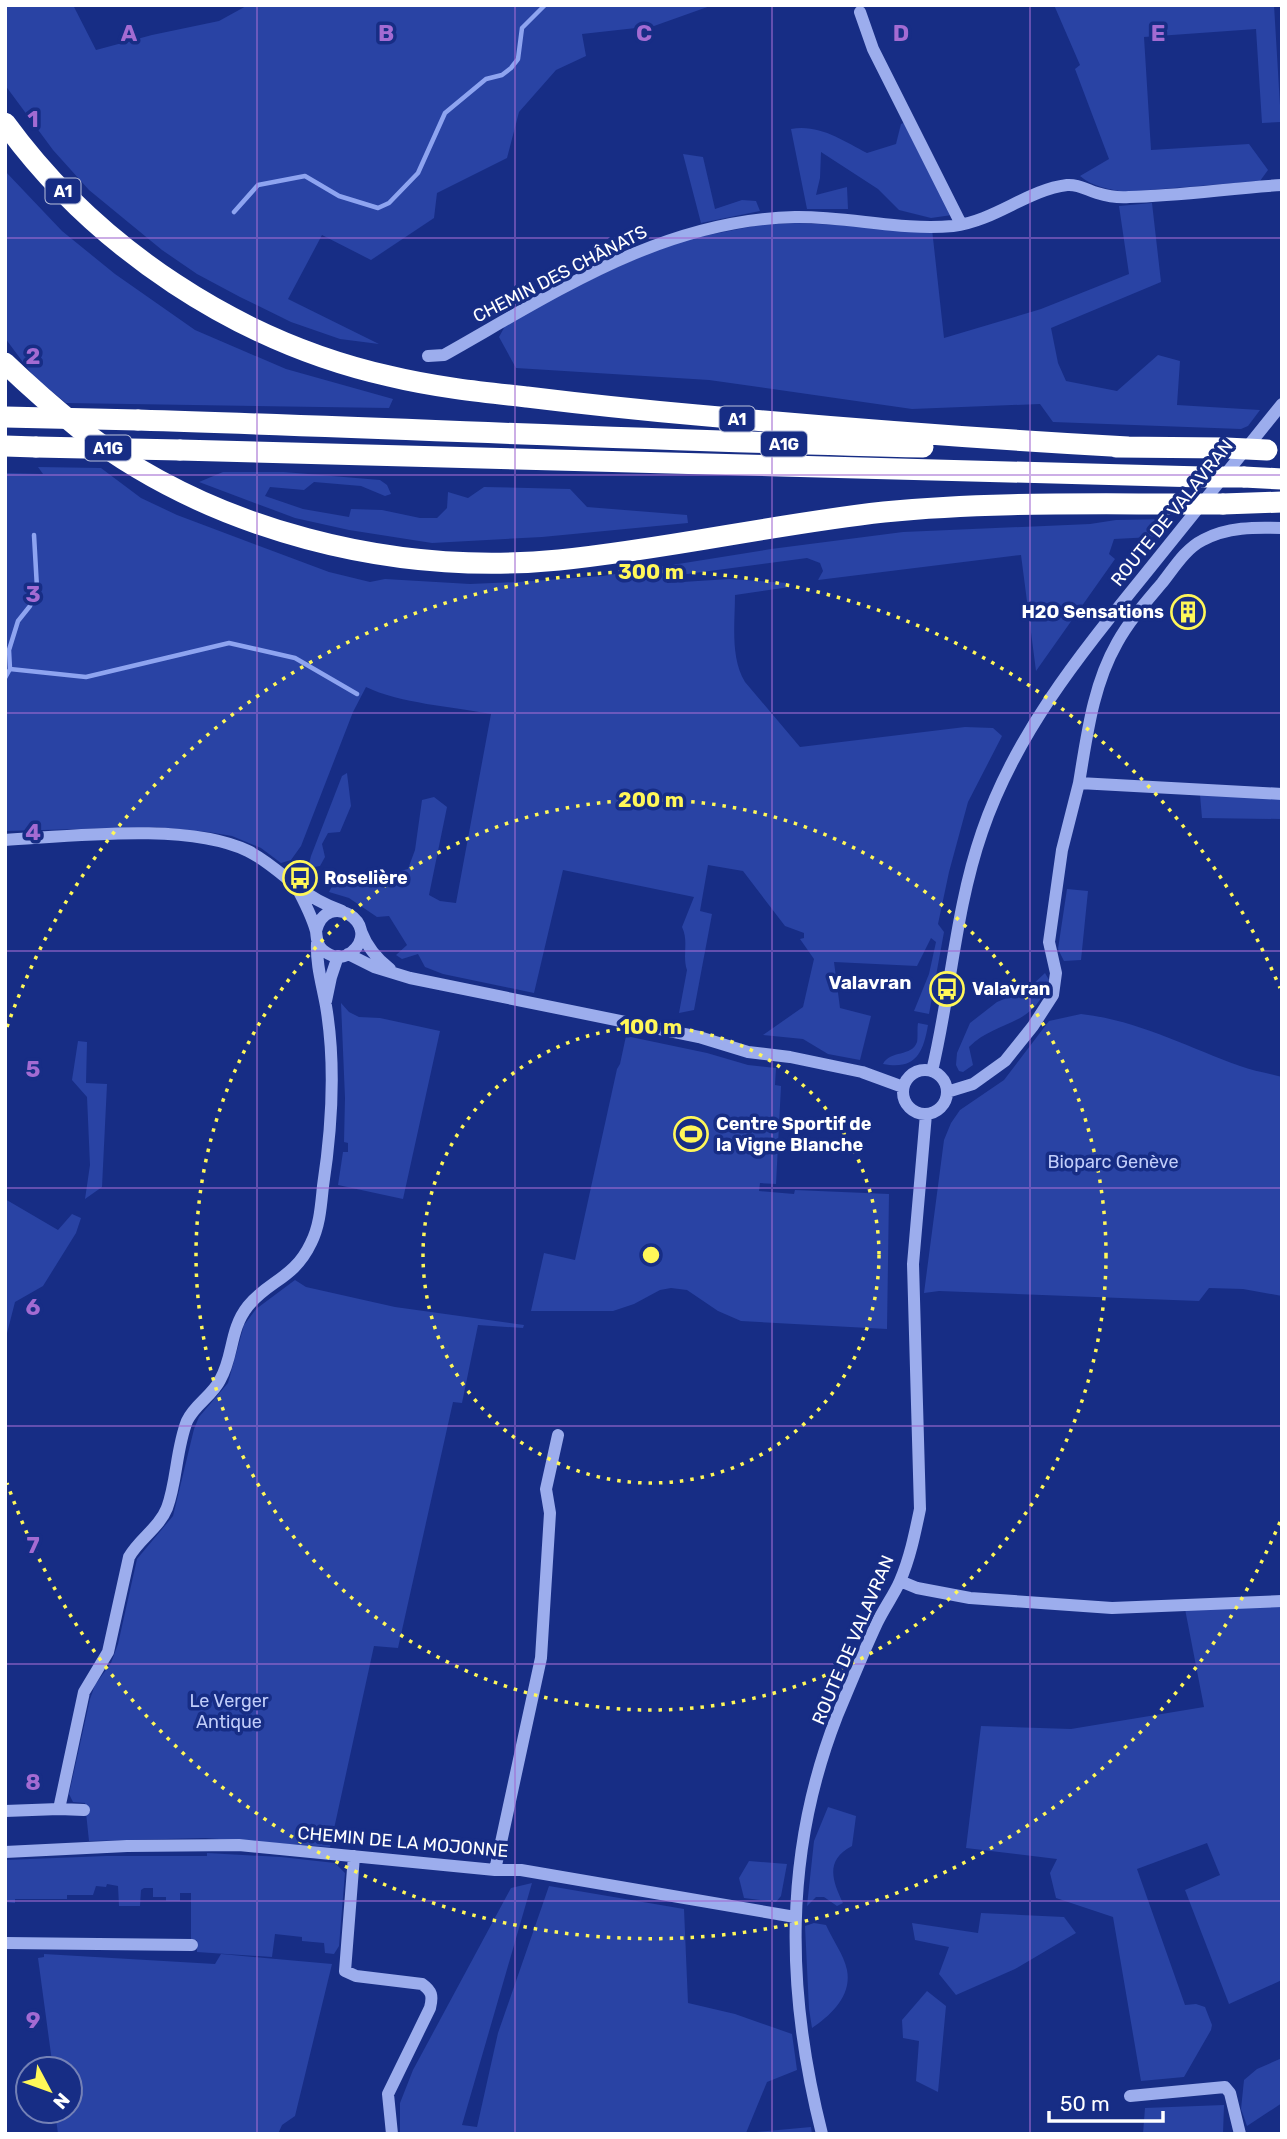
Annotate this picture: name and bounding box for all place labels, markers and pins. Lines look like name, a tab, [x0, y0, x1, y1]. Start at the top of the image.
building icon: H2O Sensations	[1169, 593, 1207, 631]
place label: H2O Sensations	[1021, 601, 1164, 623]
bus stop icon: Roselière	[281, 859, 319, 897]
place label: Roselière	[324, 867, 408, 889]
bus stop icon: Valavran	[928, 970, 966, 1008]
place label: Valavran	[972, 978, 1050, 1000]
place label: Centre Sportif de la Vigne Blanche	[716, 1113, 872, 1156]
sports icon: Centre Sportif de la Vigne Blanche	[672, 1115, 710, 1153]
centre of rings	[639, 1243, 663, 1267]

